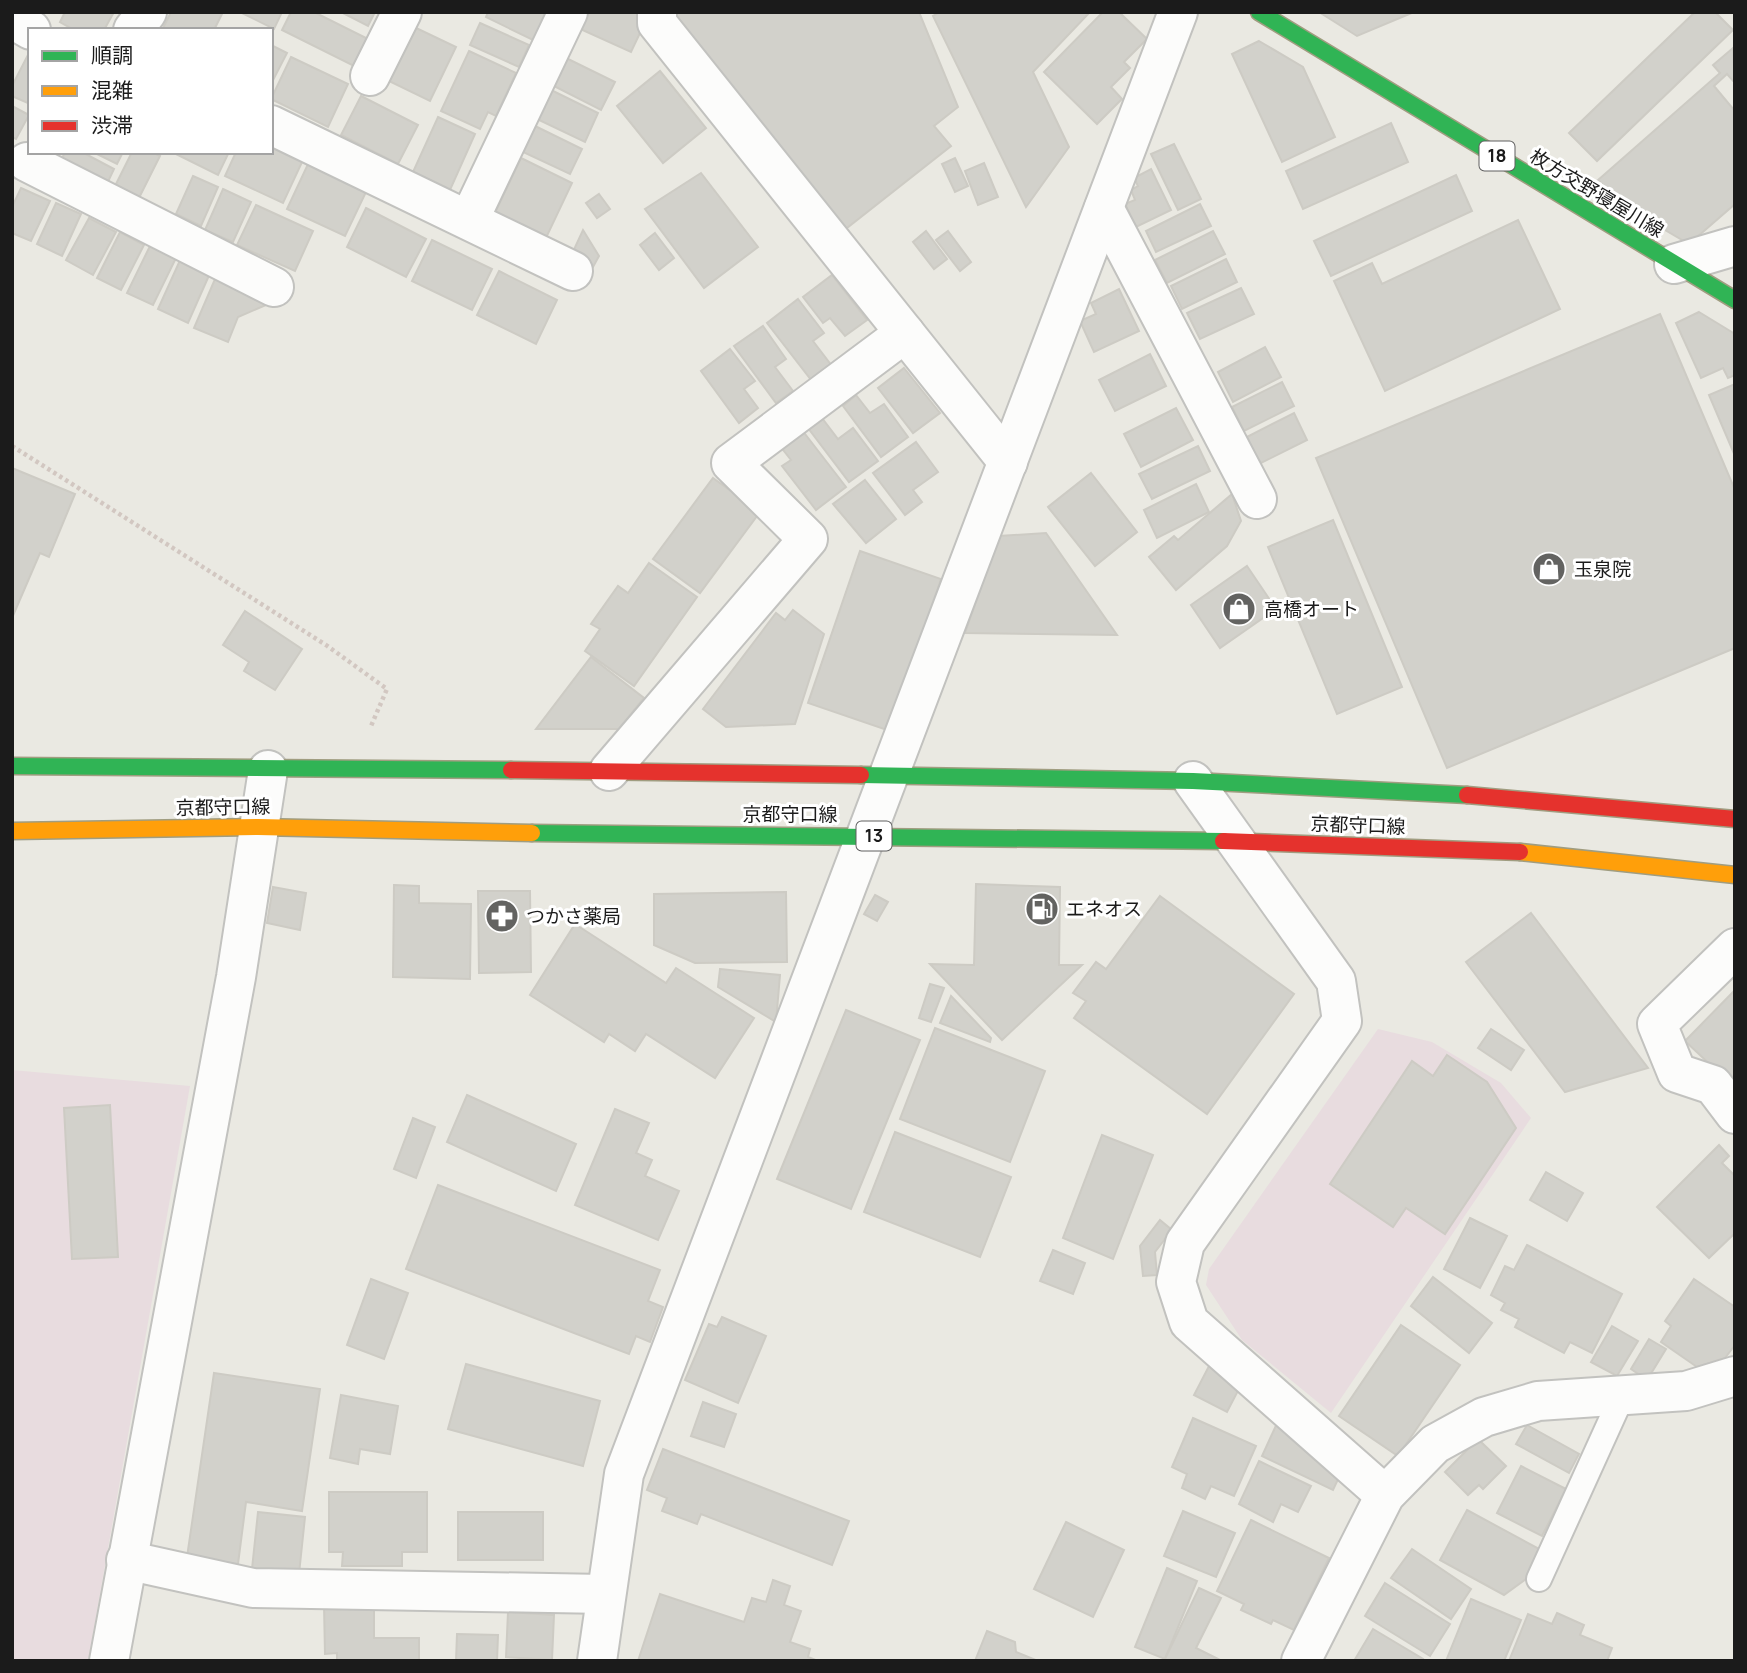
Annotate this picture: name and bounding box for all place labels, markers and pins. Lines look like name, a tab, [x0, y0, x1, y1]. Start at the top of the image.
shop icon: 玉泉院	[1530, 550, 1568, 588]
place label: 玉泉院	[1574, 556, 1631, 582]
shop icon: 高橋オート	[1220, 590, 1258, 628]
place label: 高橋オート	[1264, 596, 1359, 622]
fuel station icon: エネオス	[1023, 890, 1061, 928]
place label: エネオス	[1066, 896, 1142, 922]
pharmacy icon: つかさ薬局	[483, 897, 521, 935]
place label: つかさ薬局	[526, 903, 621, 929]

